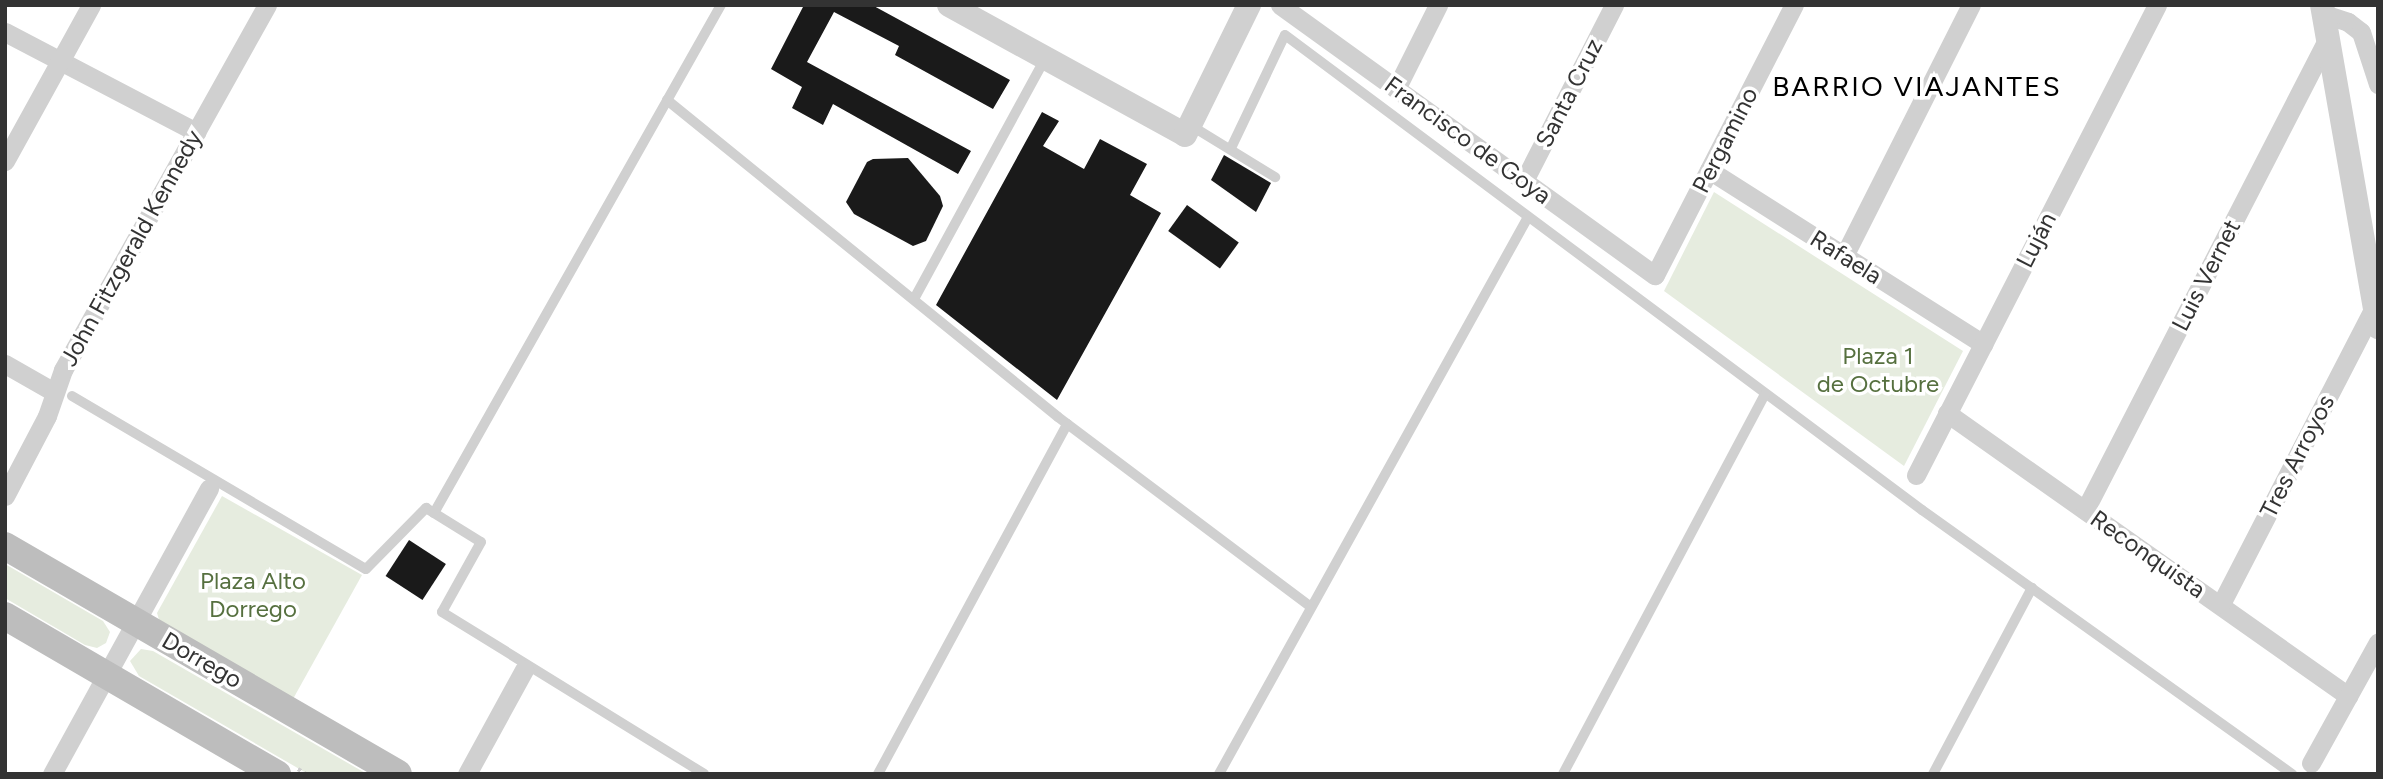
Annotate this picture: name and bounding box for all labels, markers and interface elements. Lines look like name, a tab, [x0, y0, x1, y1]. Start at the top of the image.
street label: Santa Cruz	[1529, 34, 1609, 152]
district label: BARRIO VIAJANTES	[1774, 69, 2060, 103]
street label: Francisco de Goya	[1379, 70, 1557, 210]
street label: Pergamino	[1686, 82, 1764, 198]
street label: John Fitzgerald Kennedy	[54, 125, 208, 371]
street label: Luján	[2010, 208, 2062, 272]
street label: Luis Vernet	[2166, 215, 2246, 335]
street label: Rafaela	[1805, 224, 1887, 290]
park label: Plaza 1 de Octubre	[1817, 342, 1939, 398]
street label: Tres Arroyos	[2254, 390, 2340, 522]
street label: Reconquista	[2085, 504, 2211, 604]
park label: Plaza Alto Dorrego	[200, 567, 306, 623]
street label: Dorrego	[157, 626, 247, 694]

